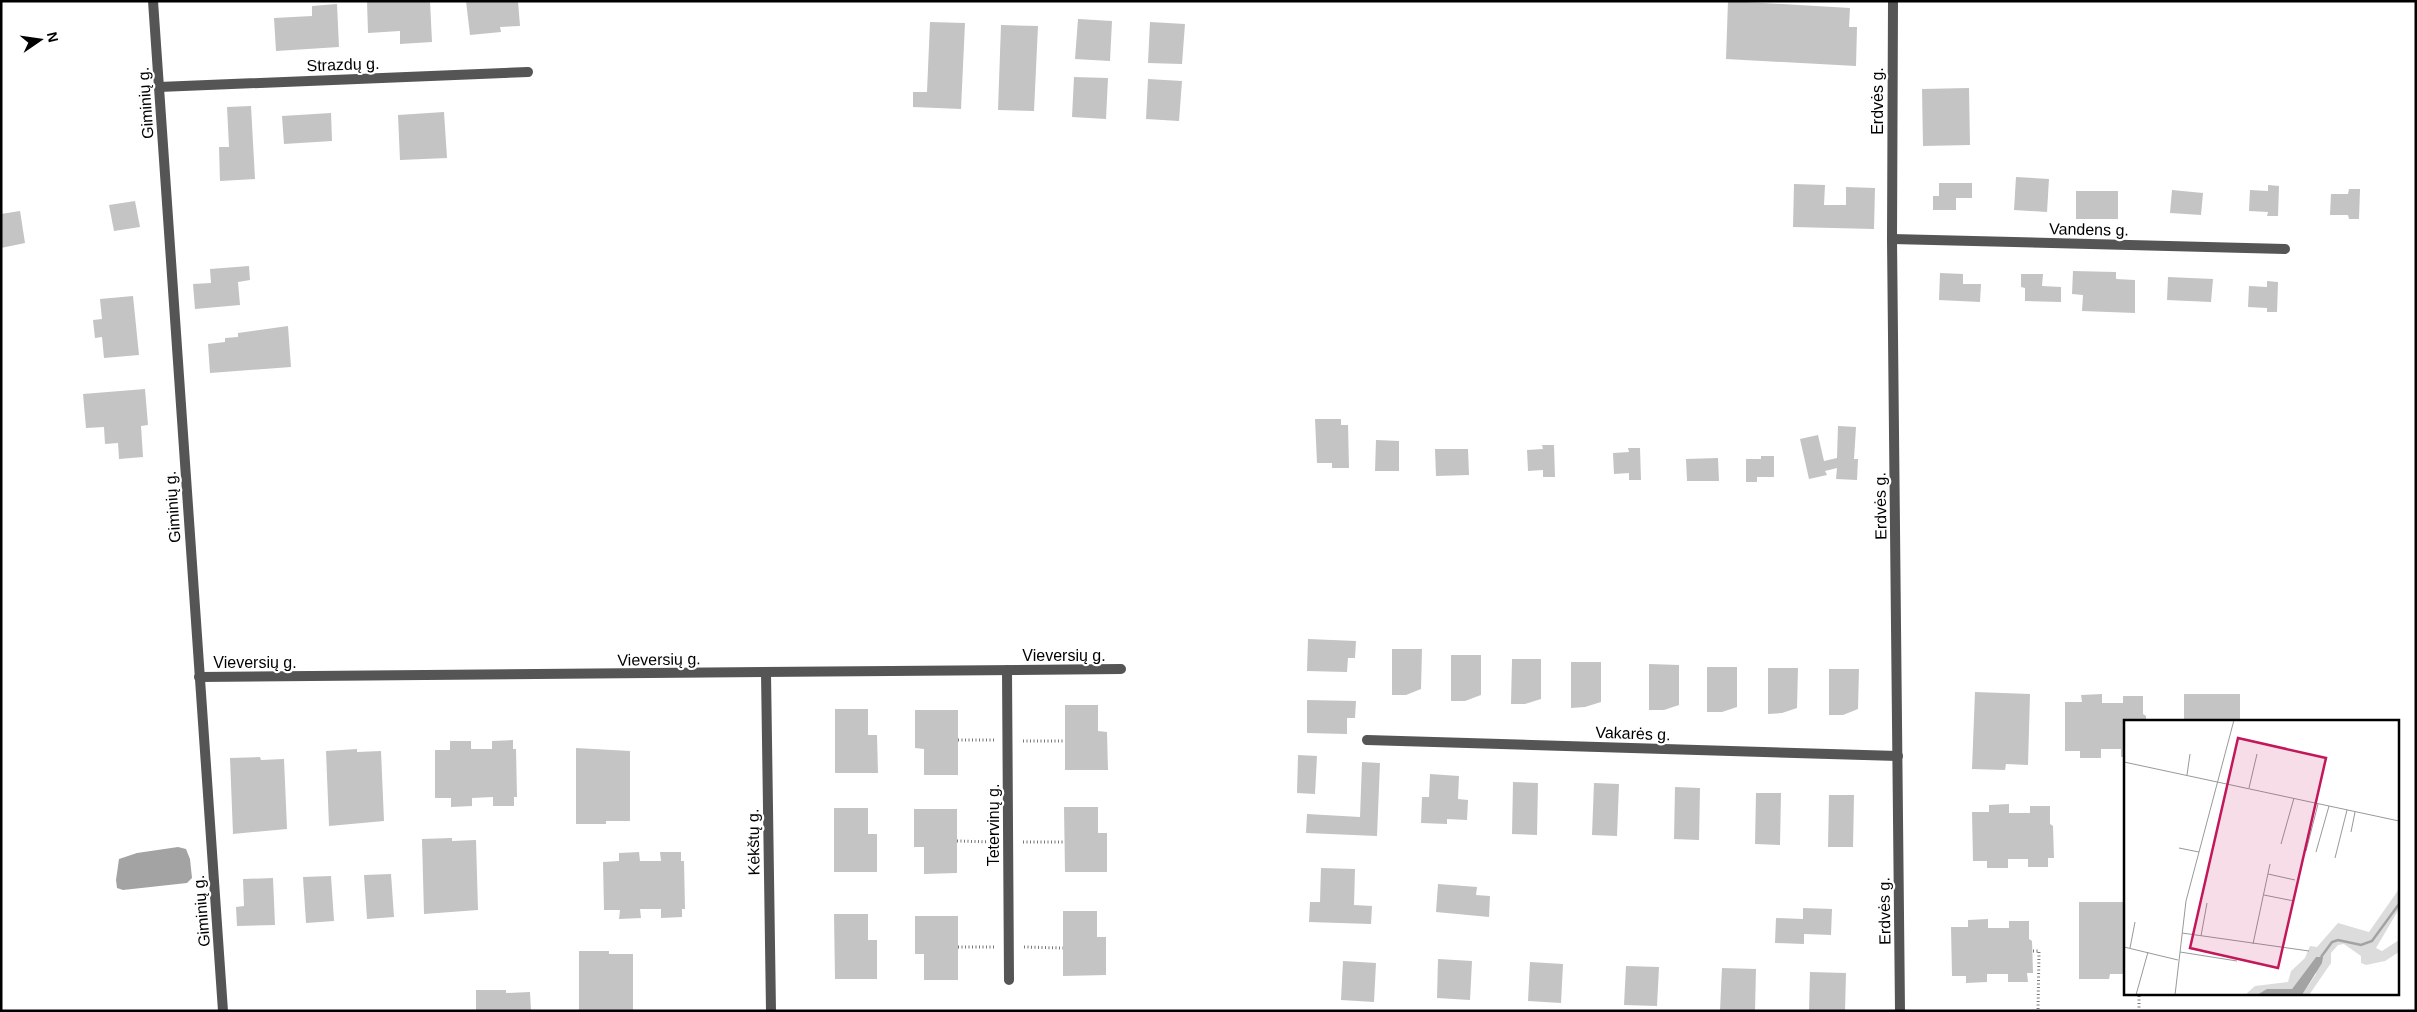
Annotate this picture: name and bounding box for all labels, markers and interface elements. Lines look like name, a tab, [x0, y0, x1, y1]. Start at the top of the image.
north arrow	[15, 15, 65, 65]
text: N	[44, 30, 62, 44]
street label: Strazdų g.	[306, 55, 380, 74]
street label: Giminių g.	[135, 66, 156, 139]
street label: Erdvės g.	[1869, 67, 1886, 135]
street label: Vandens g.	[2049, 220, 2129, 239]
street label: Giminių g.	[162, 470, 183, 543]
street label: Erdvės g.	[1871, 472, 1890, 540]
street label: Vieversių g.	[1022, 647, 1106, 664]
street label: Vieversių g.	[617, 650, 701, 669]
street label: Vieversių g.	[213, 654, 297, 671]
inset map	[2124, 720, 2400, 994]
street label: Vakarės g.	[1595, 724, 1671, 743]
street label: Tetervinų g.	[985, 784, 1002, 866]
street label: Kėkštų g.	[744, 808, 763, 875]
street label: Giminių g.	[190, 874, 213, 948]
street label: Erdvės g.	[1875, 877, 1894, 945]

